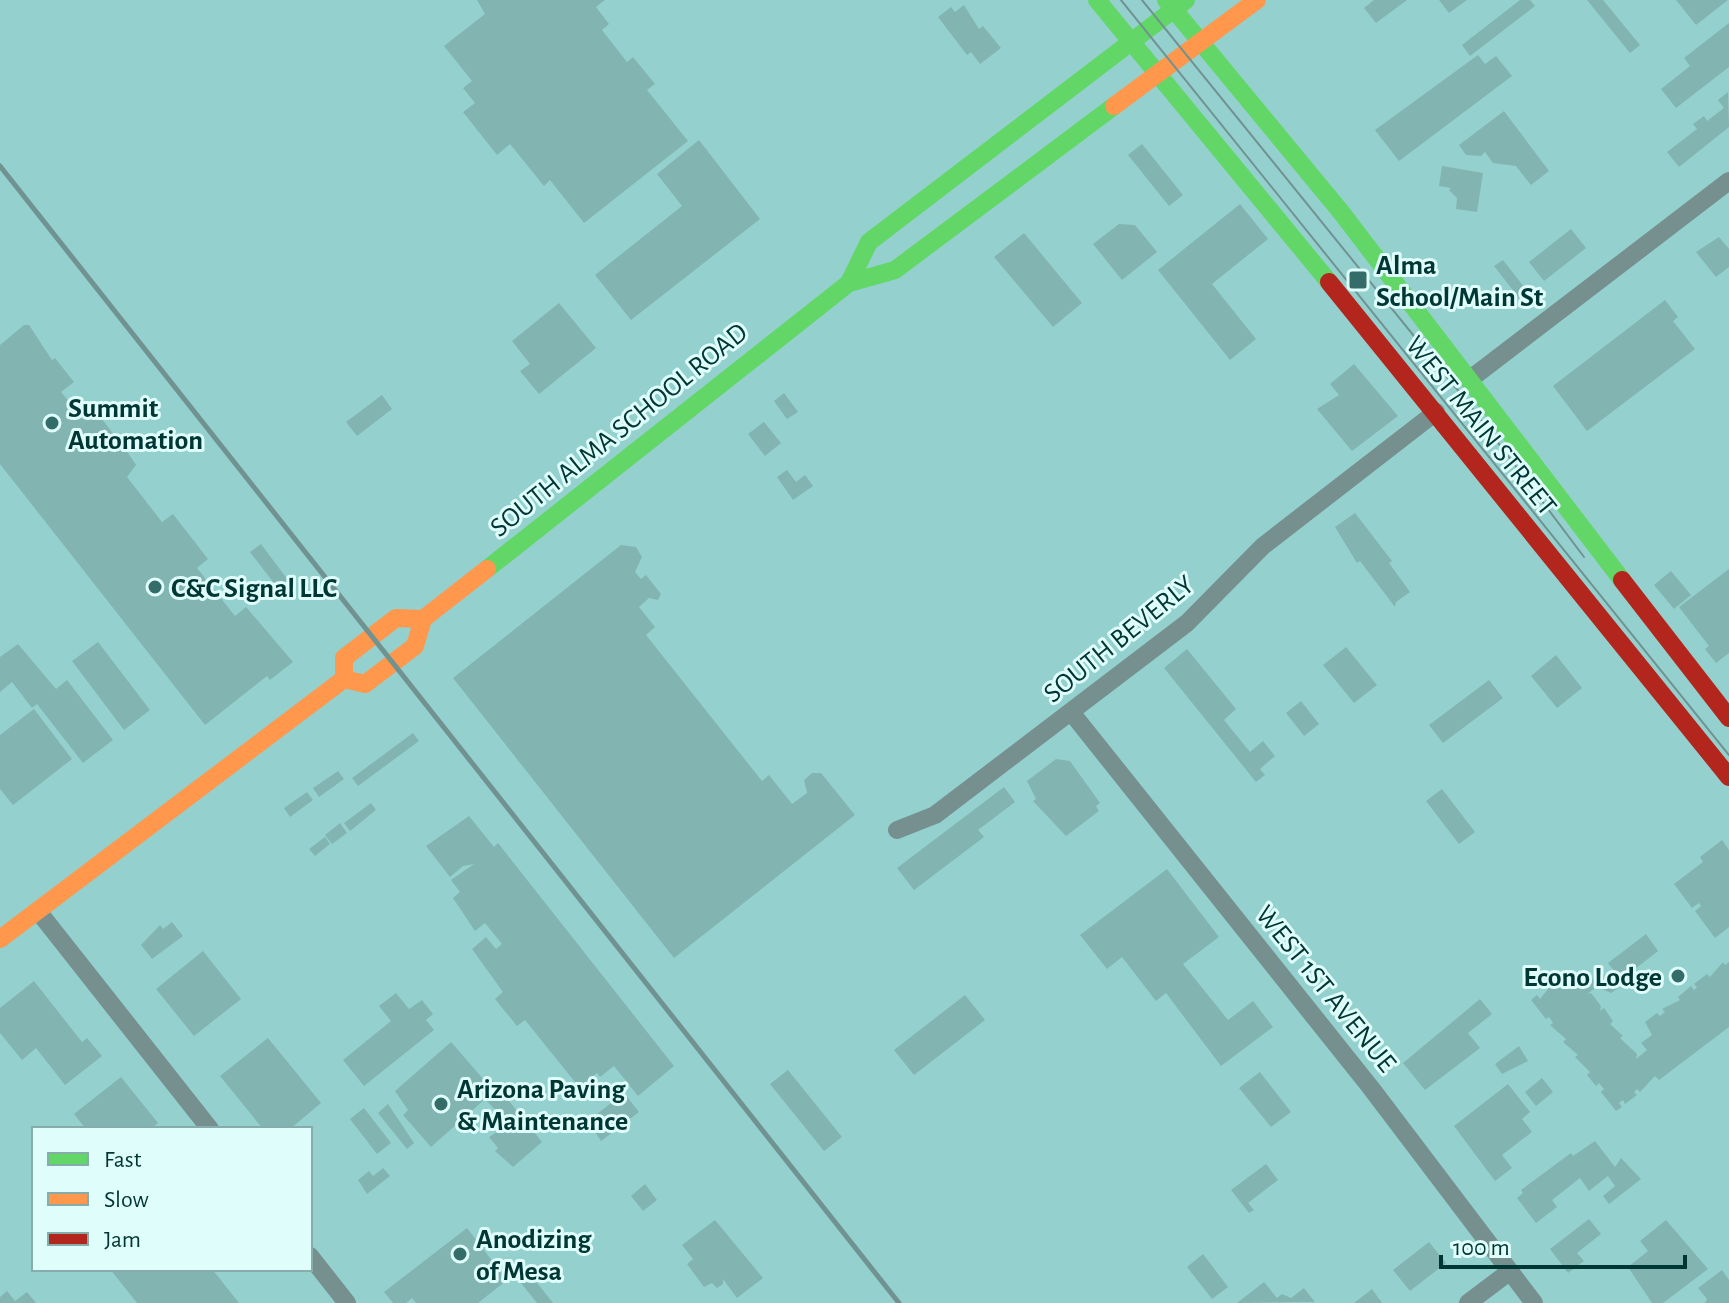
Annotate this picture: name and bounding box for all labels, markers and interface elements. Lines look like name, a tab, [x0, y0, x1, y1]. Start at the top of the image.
place label: Alma School/Main St	[1376, 252, 1544, 312]
marker: Alma School/Main St	[1347, 269, 1369, 291]
street label: SOUTH ALMA SCHOOL ROAD	[485, 318, 753, 543]
street label: WEST MAIN STREET	[1400, 331, 1561, 521]
place label: Summit Automation	[68, 395, 203, 455]
marker: Summit Automation	[43, 414, 61, 432]
street label: SOUTH BEVERLY	[1039, 571, 1200, 708]
place label: C&C Signal LLC	[171, 575, 338, 603]
marker: C&C Signal LLC	[146, 578, 164, 596]
street label: WEST 1ST AVENUE	[1250, 901, 1401, 1078]
place label: Econo Lodge	[1523, 964, 1662, 992]
marker: Econo Lodge	[1669, 967, 1687, 985]
place label: Arizona Paving & Maintenance	[457, 1076, 628, 1136]
marker: Arizona Paving & Maintenance	[432, 1095, 450, 1113]
legend	[32, 1127, 312, 1271]
text: Fast	[104, 1148, 142, 1172]
text: Slow	[104, 1188, 149, 1212]
scale bar	[1441, 1219, 1685, 1269]
place label: Anodizing of Mesa	[476, 1226, 592, 1286]
text: Jam	[104, 1228, 141, 1252]
text: 100 m	[1453, 1236, 1510, 1260]
marker: Anodizing of Mesa	[451, 1245, 469, 1263]

